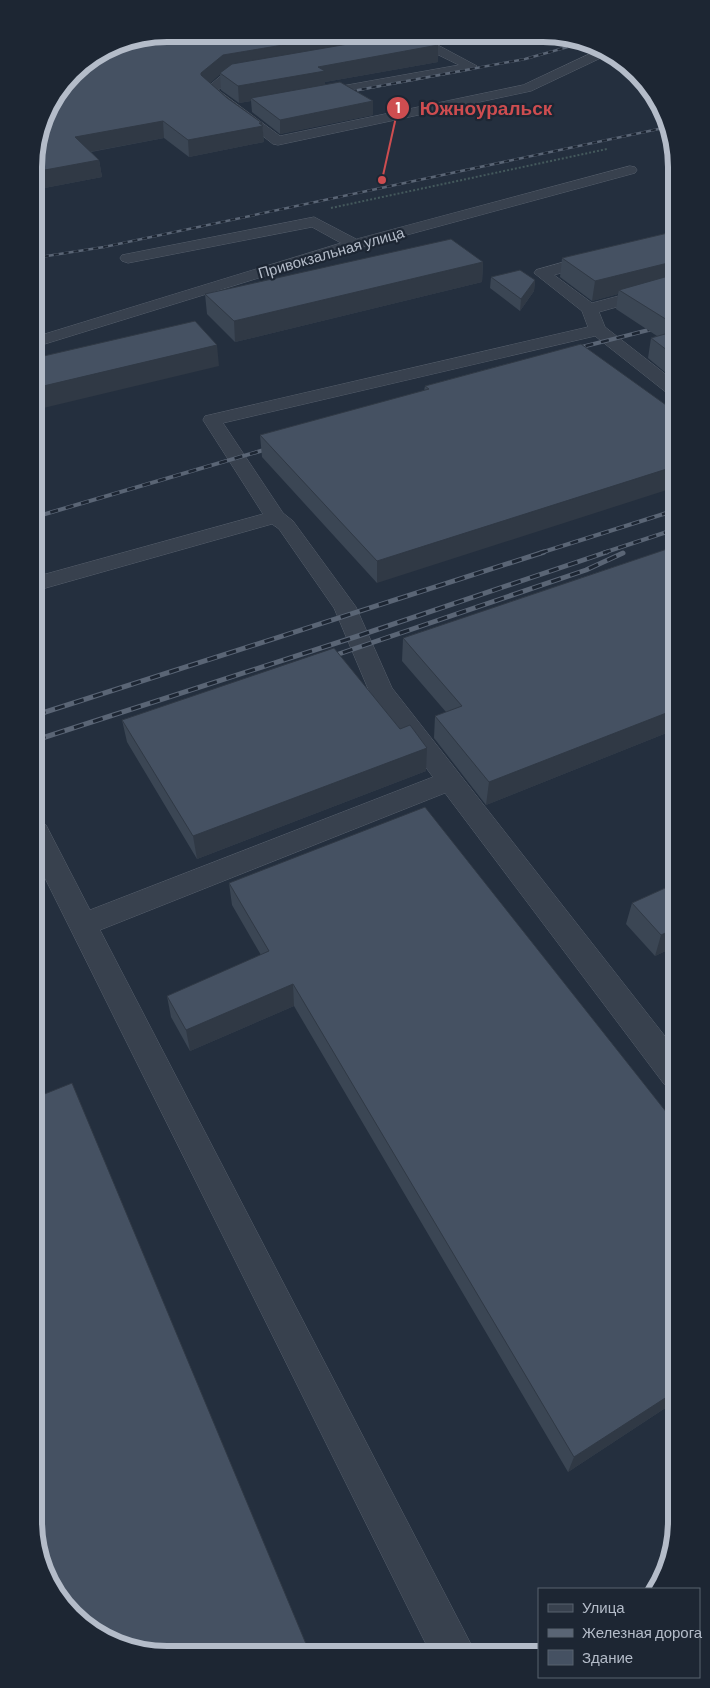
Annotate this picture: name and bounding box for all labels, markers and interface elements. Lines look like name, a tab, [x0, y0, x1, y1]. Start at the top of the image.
callout: Южноуральск	[385, 91, 563, 125]
text: Южноуральск	[420, 96, 553, 119]
text: 1	[395, 98, 401, 116]
street label: Привокзальная улица	[256, 222, 407, 281]
legend	[538, 1588, 700, 1678]
text: Улица	[582, 1598, 625, 1616]
text: Железная дорога	[582, 1623, 703, 1641]
text: Здание	[582, 1648, 633, 1666]

